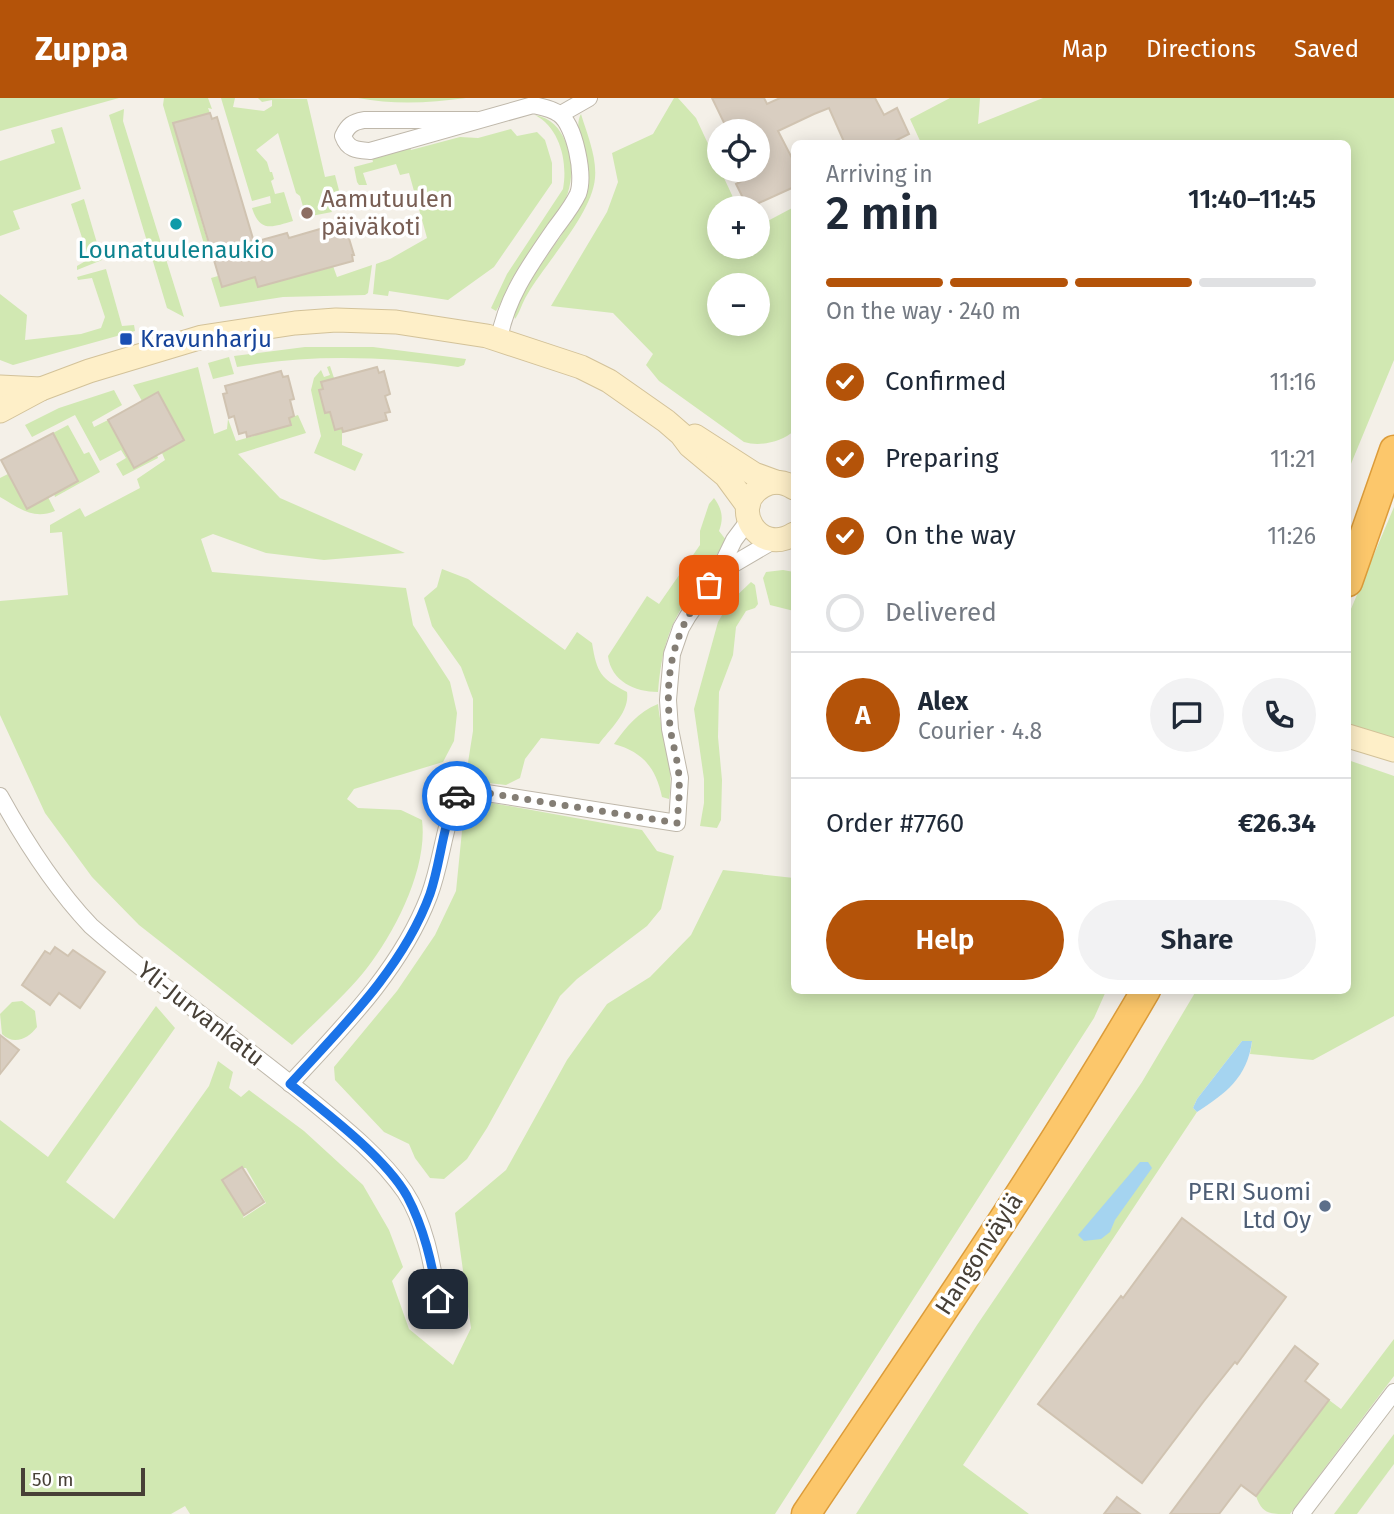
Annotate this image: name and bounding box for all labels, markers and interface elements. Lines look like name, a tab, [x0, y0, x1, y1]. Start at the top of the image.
text: Zuppa	[35, 29, 128, 69]
text: Map	[1062, 35, 1108, 63]
text: Directions	[1146, 35, 1256, 63]
text: Saved	[1294, 35, 1359, 63]
map controls	[707, 119, 770, 336]
button: locate	[707, 119, 770, 182]
text: Arriving in	[826, 160, 933, 188]
text: 11:40–11:45	[1188, 184, 1316, 215]
place label: Aamutuulen päiväkoti	[321, 185, 453, 241]
text: 2 min	[826, 186, 939, 241]
button: +	[707, 196, 770, 259]
marker: Aamutuulen päiväkoti	[299, 205, 315, 221]
marker: Lounatuulenaukio	[168, 216, 184, 232]
place label: Lounatuulenaukio	[77, 236, 275, 264]
button: −	[707, 273, 770, 336]
text: On the way · 240 m	[826, 297, 1021, 325]
place label: Kravunharju	[140, 325, 272, 353]
marker: Kravunharju	[118, 331, 134, 347]
icon: check	[826, 363, 864, 401]
text: Confirmed	[885, 366, 1006, 397]
text: 11:16	[1270, 368, 1316, 396]
icon: check	[826, 440, 864, 478]
text: Preparing	[885, 443, 998, 474]
text: 11:21	[1270, 445, 1316, 473]
icon: check	[826, 517, 864, 555]
text: On the way	[885, 520, 1016, 551]
text: 11:26	[1267, 522, 1316, 550]
pin	[679, 555, 739, 615]
icon: bag	[690, 566, 728, 604]
text: Delivered	[885, 597, 997, 628]
button: chat	[1150, 678, 1224, 752]
button: phone	[1242, 678, 1316, 752]
text: Alex	[918, 686, 968, 717]
text: A	[855, 700, 871, 731]
text: Courier · 4.8	[918, 717, 1042, 745]
courier	[422, 761, 492, 831]
icon: car	[438, 777, 476, 815]
text: Order #7760	[826, 808, 964, 839]
text: €26.34	[1238, 808, 1316, 839]
button: Help	[826, 900, 1064, 980]
button: Share	[1078, 900, 1316, 980]
street label: Yli-Jurvankatu	[132, 956, 270, 1072]
place label: PERI Suomi Ltd Oy	[1188, 1178, 1311, 1234]
street label: Hangonväylä	[929, 1188, 1029, 1320]
marker: PERI Suomi Ltd Oy	[1317, 1198, 1333, 1214]
pin	[408, 1269, 468, 1329]
icon: home	[419, 1280, 457, 1318]
scale bar	[21, 1465, 145, 1497]
text: 50 m	[32, 1468, 73, 1491]

